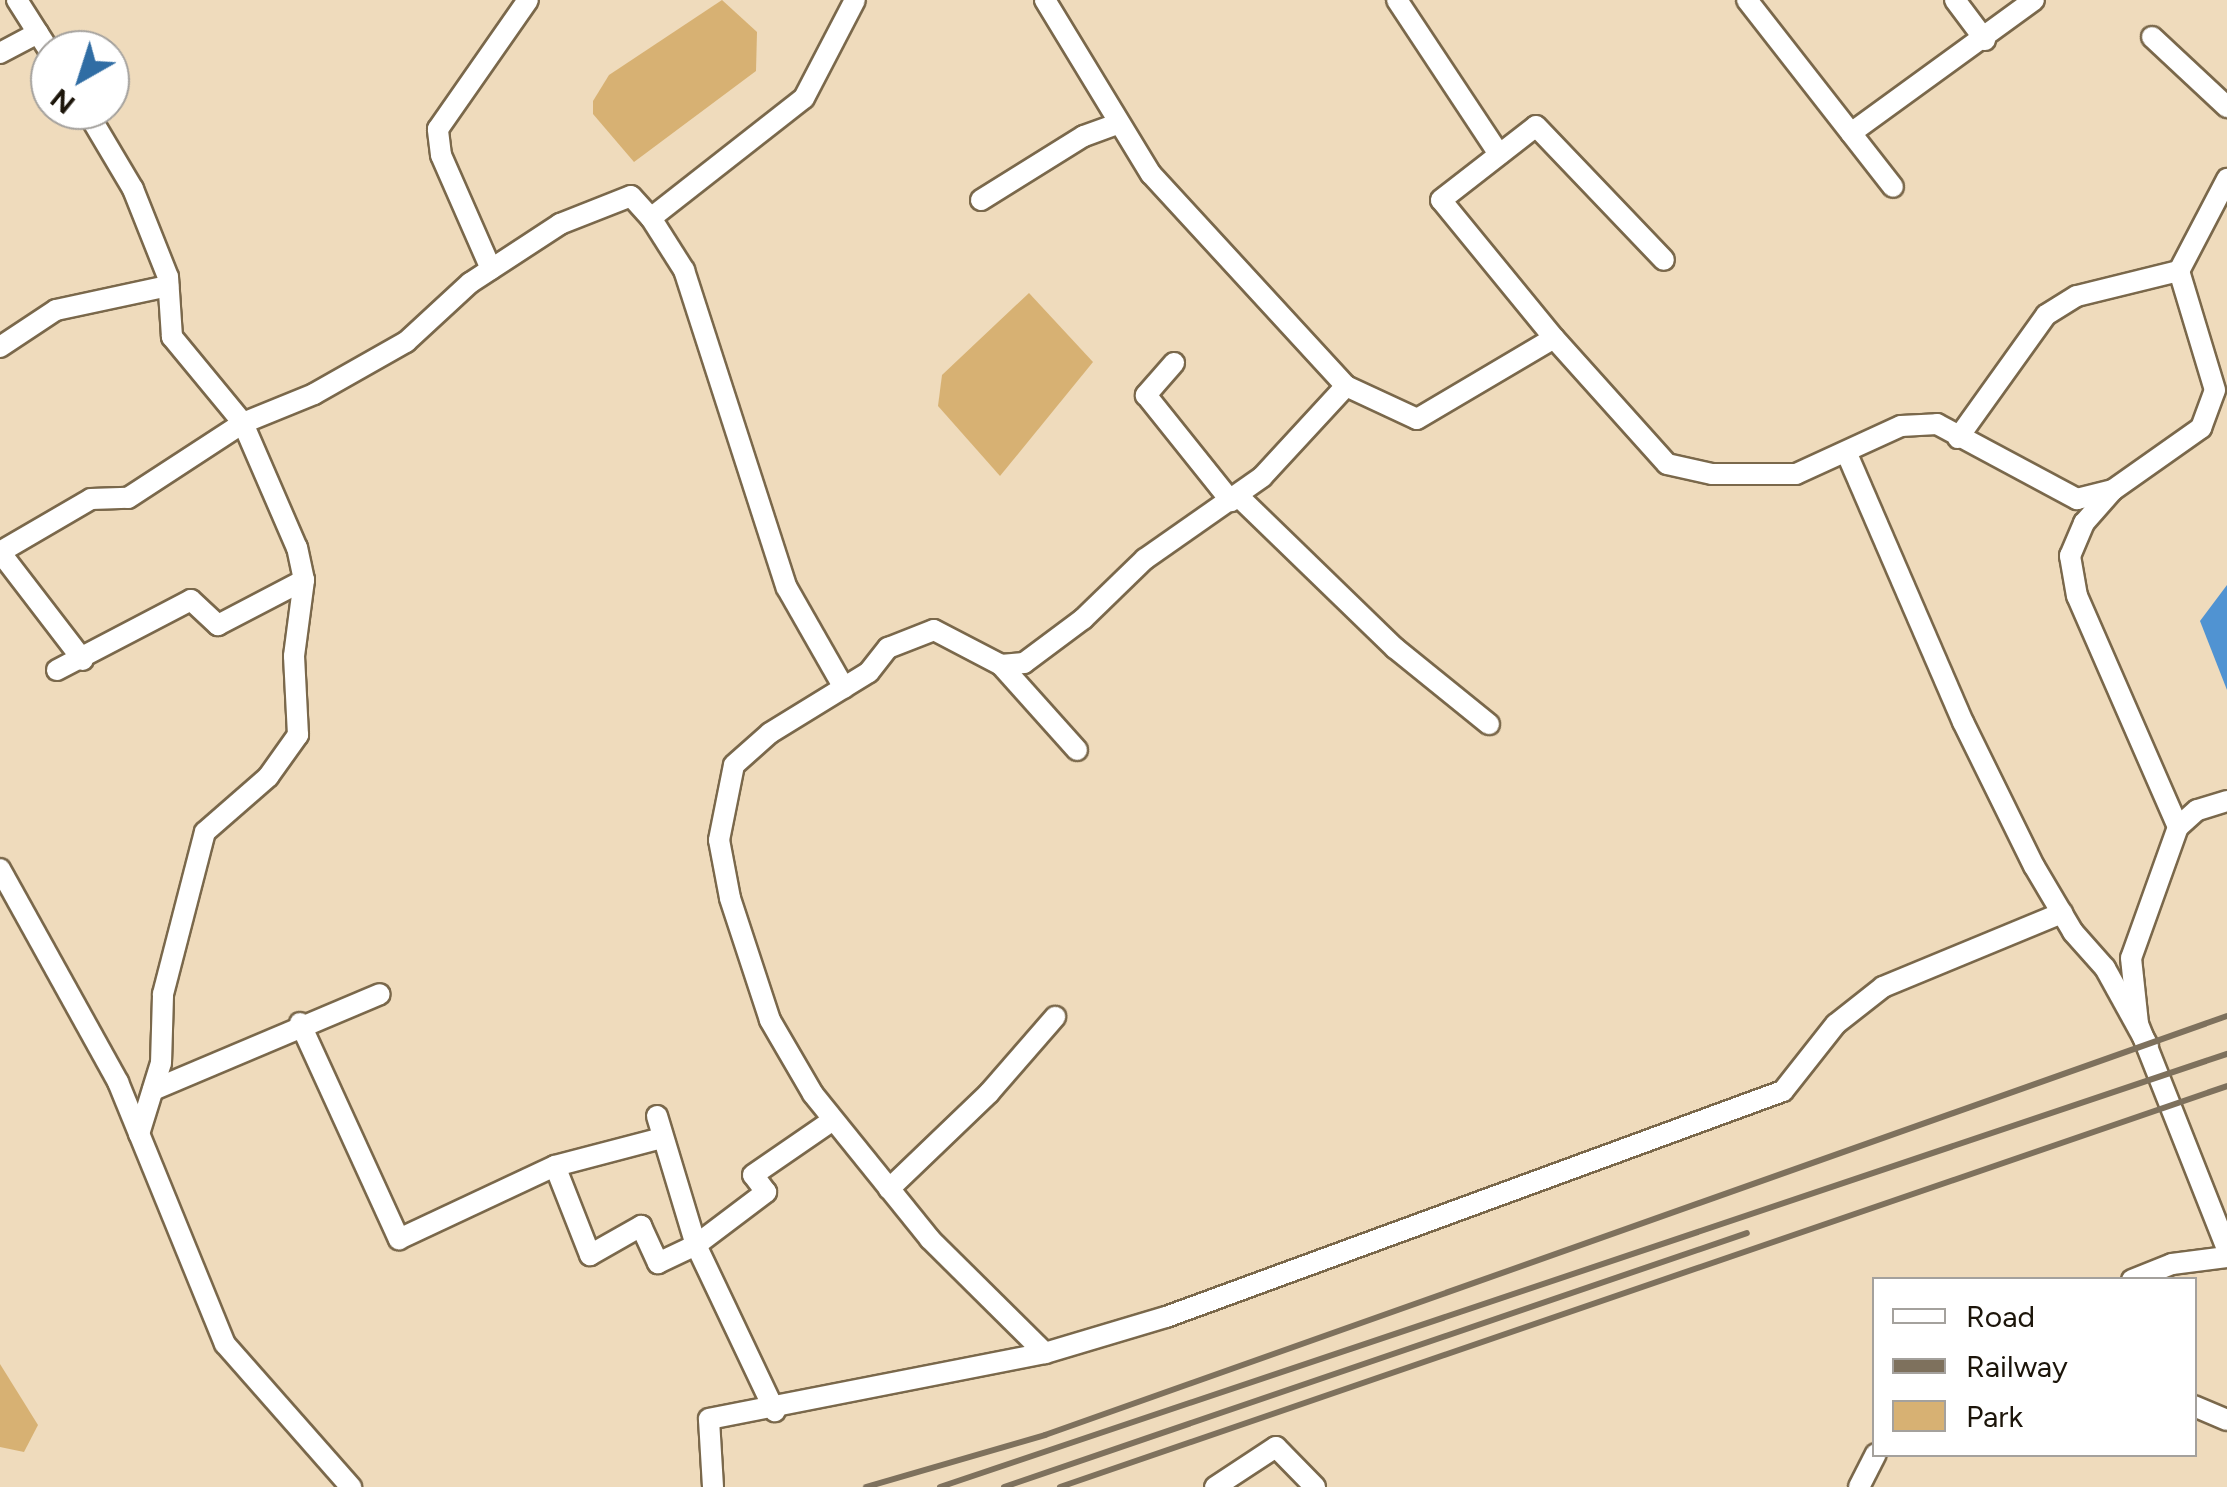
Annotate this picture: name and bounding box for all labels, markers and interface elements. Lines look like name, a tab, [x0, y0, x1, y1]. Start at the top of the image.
north arrow	[30, 30, 130, 130]
text: N	[43, 82, 81, 122]
legend	[1872, 1277, 2197, 1457]
text: Road	[1966, 1298, 2035, 1335]
text: Railway	[1966, 1348, 2068, 1385]
text: Park	[1966, 1398, 2023, 1435]

